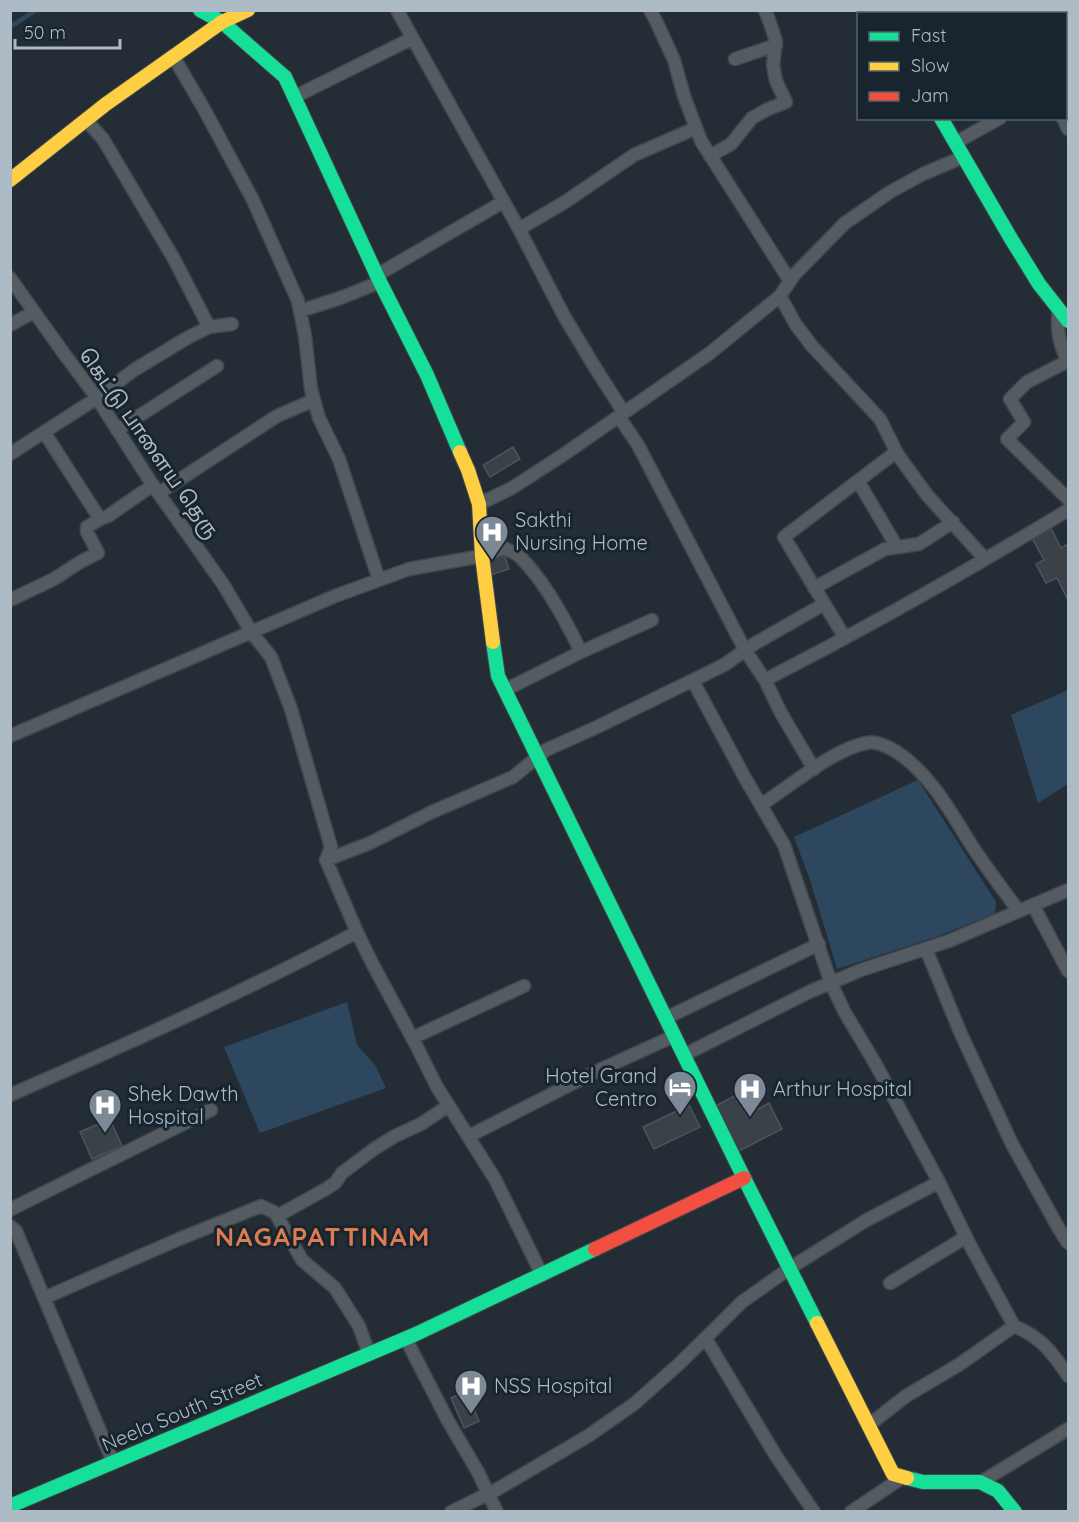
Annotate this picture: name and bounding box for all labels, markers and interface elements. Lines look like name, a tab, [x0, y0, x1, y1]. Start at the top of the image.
scale bar	[15, 12, 120, 50]
legend	[857, 12, 1067, 120]
text: 50 m	[24, 21, 66, 44]
text: Fast	[911, 24, 946, 47]
text: Slow	[911, 54, 949, 77]
text: Jam	[911, 84, 949, 107]
street label: கெட்டு பாளைய தெரு	[73, 343, 225, 544]
place label: Sakthi Nursing Home	[515, 507, 648, 555]
hospital icon: Sakthi Nursing Home	[474, 514, 510, 561]
place label: Hotel Grand Centro	[545, 1063, 657, 1111]
hotel icon: Hotel Grand Centro	[662, 1069, 698, 1116]
hospital icon: Arthur Hospital	[732, 1071, 768, 1118]
place label: Arthur Hospital	[773, 1076, 912, 1101]
place label: Shek Dawth Hospital	[128, 1081, 239, 1129]
hospital icon: Shek Dawth Hospital	[87, 1087, 123, 1134]
district label: NAGAPATTINAM	[215, 1220, 431, 1253]
street label: Neela South Street	[98, 1366, 266, 1457]
hospital icon: NSS Hospital	[453, 1368, 489, 1415]
place label: NSS Hospital	[494, 1373, 612, 1398]

